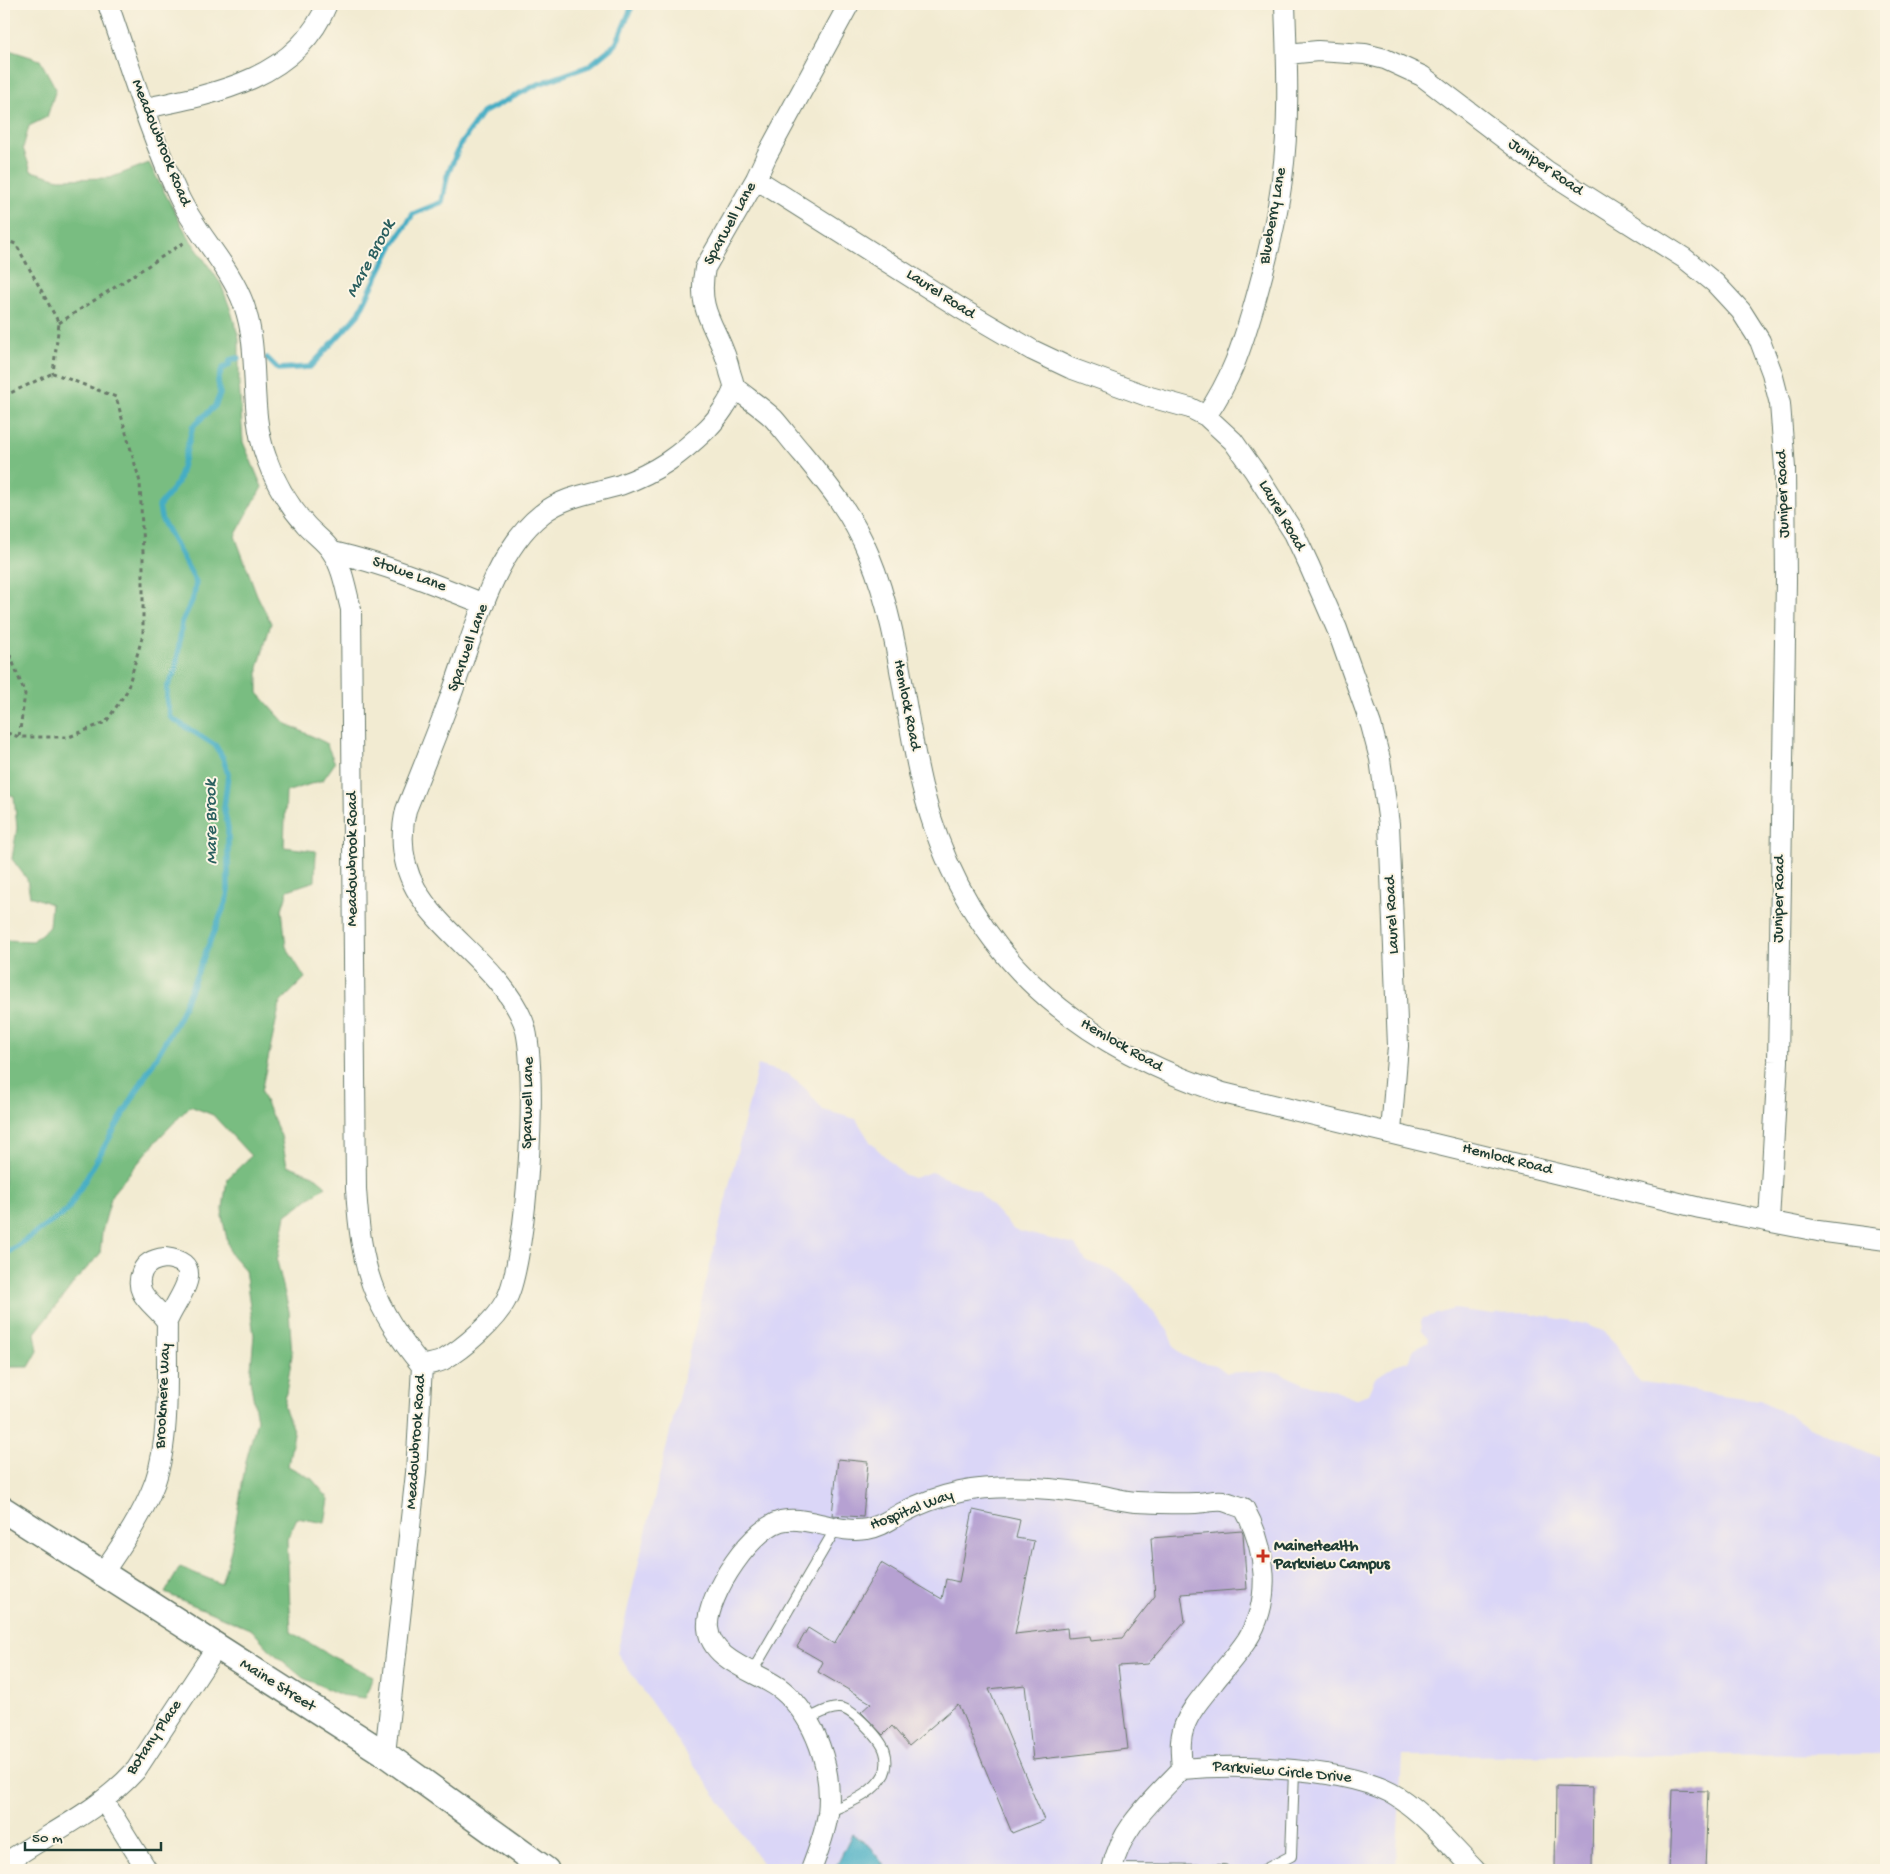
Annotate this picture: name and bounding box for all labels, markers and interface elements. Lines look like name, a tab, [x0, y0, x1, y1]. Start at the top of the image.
street label: Meadowbrook Road	[126, 77, 195, 211]
street label: Juniper Road	[1504, 135, 1588, 202]
street label: Blueberry Lane	[1256, 165, 1292, 267]
street label: Sparwell Lane	[700, 179, 762, 269]
water label: Mare Brook	[342, 215, 401, 301]
street label: Laurel Road	[902, 266, 979, 325]
street label: Juniper Road	[1773, 448, 1795, 538]
street label: Laurel Road	[1253, 477, 1310, 556]
street label: Stowe Lane	[369, 553, 449, 597]
street label: Sparwell Lane	[444, 601, 494, 694]
street label: Hemlock Road	[888, 658, 924, 754]
water label: Mare Brook	[201, 778, 223, 865]
street label: Meadowbrook Road	[344, 790, 363, 926]
street label: Juniper Road	[1770, 853, 1790, 943]
street label: Laurel Road	[1381, 874, 1405, 955]
street label: Hemlock Road	[1076, 1015, 1167, 1078]
street label: Sparwell Lane	[519, 1056, 539, 1149]
street label: Hemlock Road	[1460, 1140, 1555, 1181]
street label: Brookmere Way	[152, 1343, 176, 1450]
street label: Meadowbrook Road	[403, 1372, 431, 1510]
street label: Hospital Way	[868, 1486, 956, 1536]
place label: MaineHealth Parkview Campus	[1273, 1538, 1391, 1575]
marker: MaineHealth Parkview Campus	[1256, 1549, 1270, 1563]
street label: Maine Street	[236, 1655, 320, 1718]
street label: Botany Place	[122, 1696, 187, 1780]
street label: Parkview Circle Drive	[1211, 1757, 1353, 1789]
scale bar	[25, 1819, 161, 1851]
text: 50 m	[32, 1830, 63, 1848]

